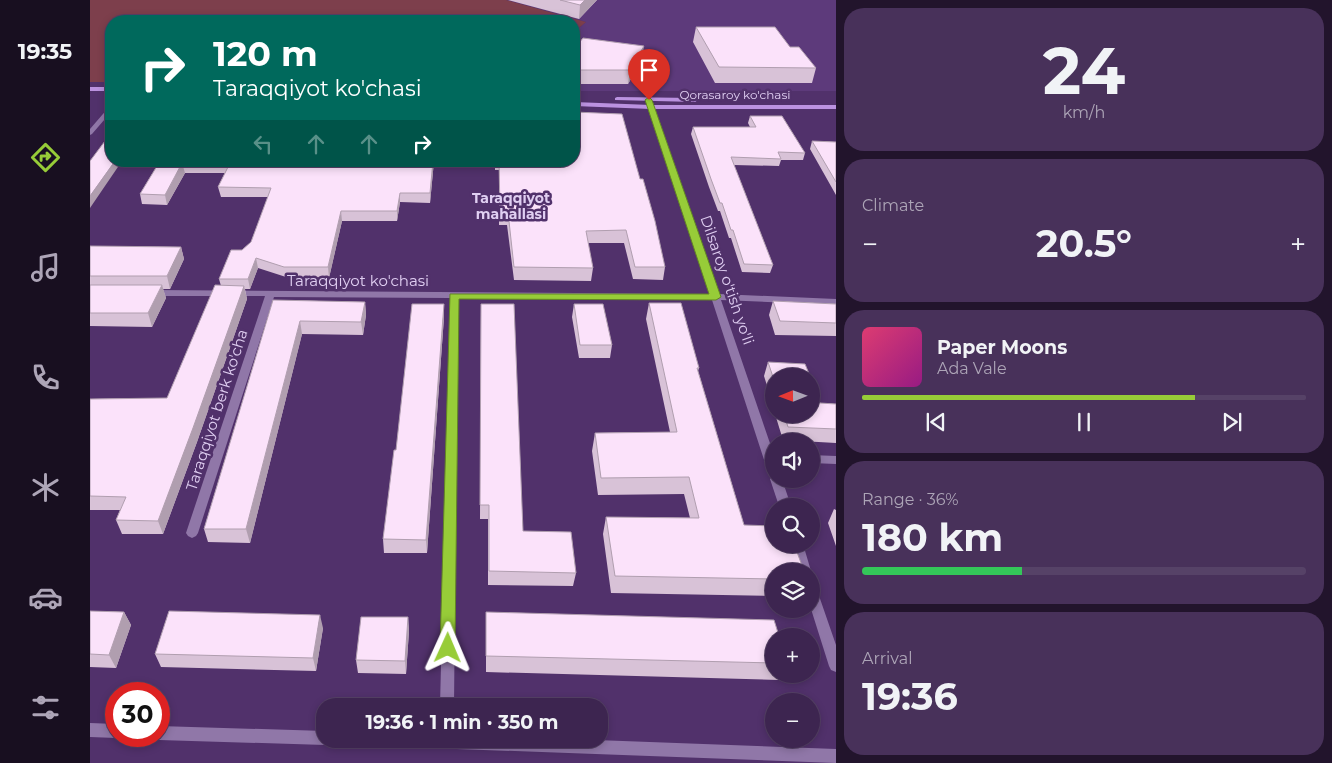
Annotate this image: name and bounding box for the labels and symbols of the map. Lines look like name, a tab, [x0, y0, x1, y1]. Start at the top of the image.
pin	[628, 49, 670, 100]
street label: Qorasaroy ko'chasi	[679, 87, 791, 102]
district label: Taraqqiyot mahallasi	[472, 189, 550, 223]
street label: Dilsaroy o'tish yo'li	[696, 213, 759, 347]
street label: Taraqqiyot ko'chasi	[287, 271, 429, 290]
street label: Taraqqiyot berk ko'cha	[181, 327, 252, 493]
north arrow	[765, 368, 820, 422]
position arrow	[421, 621, 473, 673]
speed limit sign: 30	[105, 682, 170, 747]

